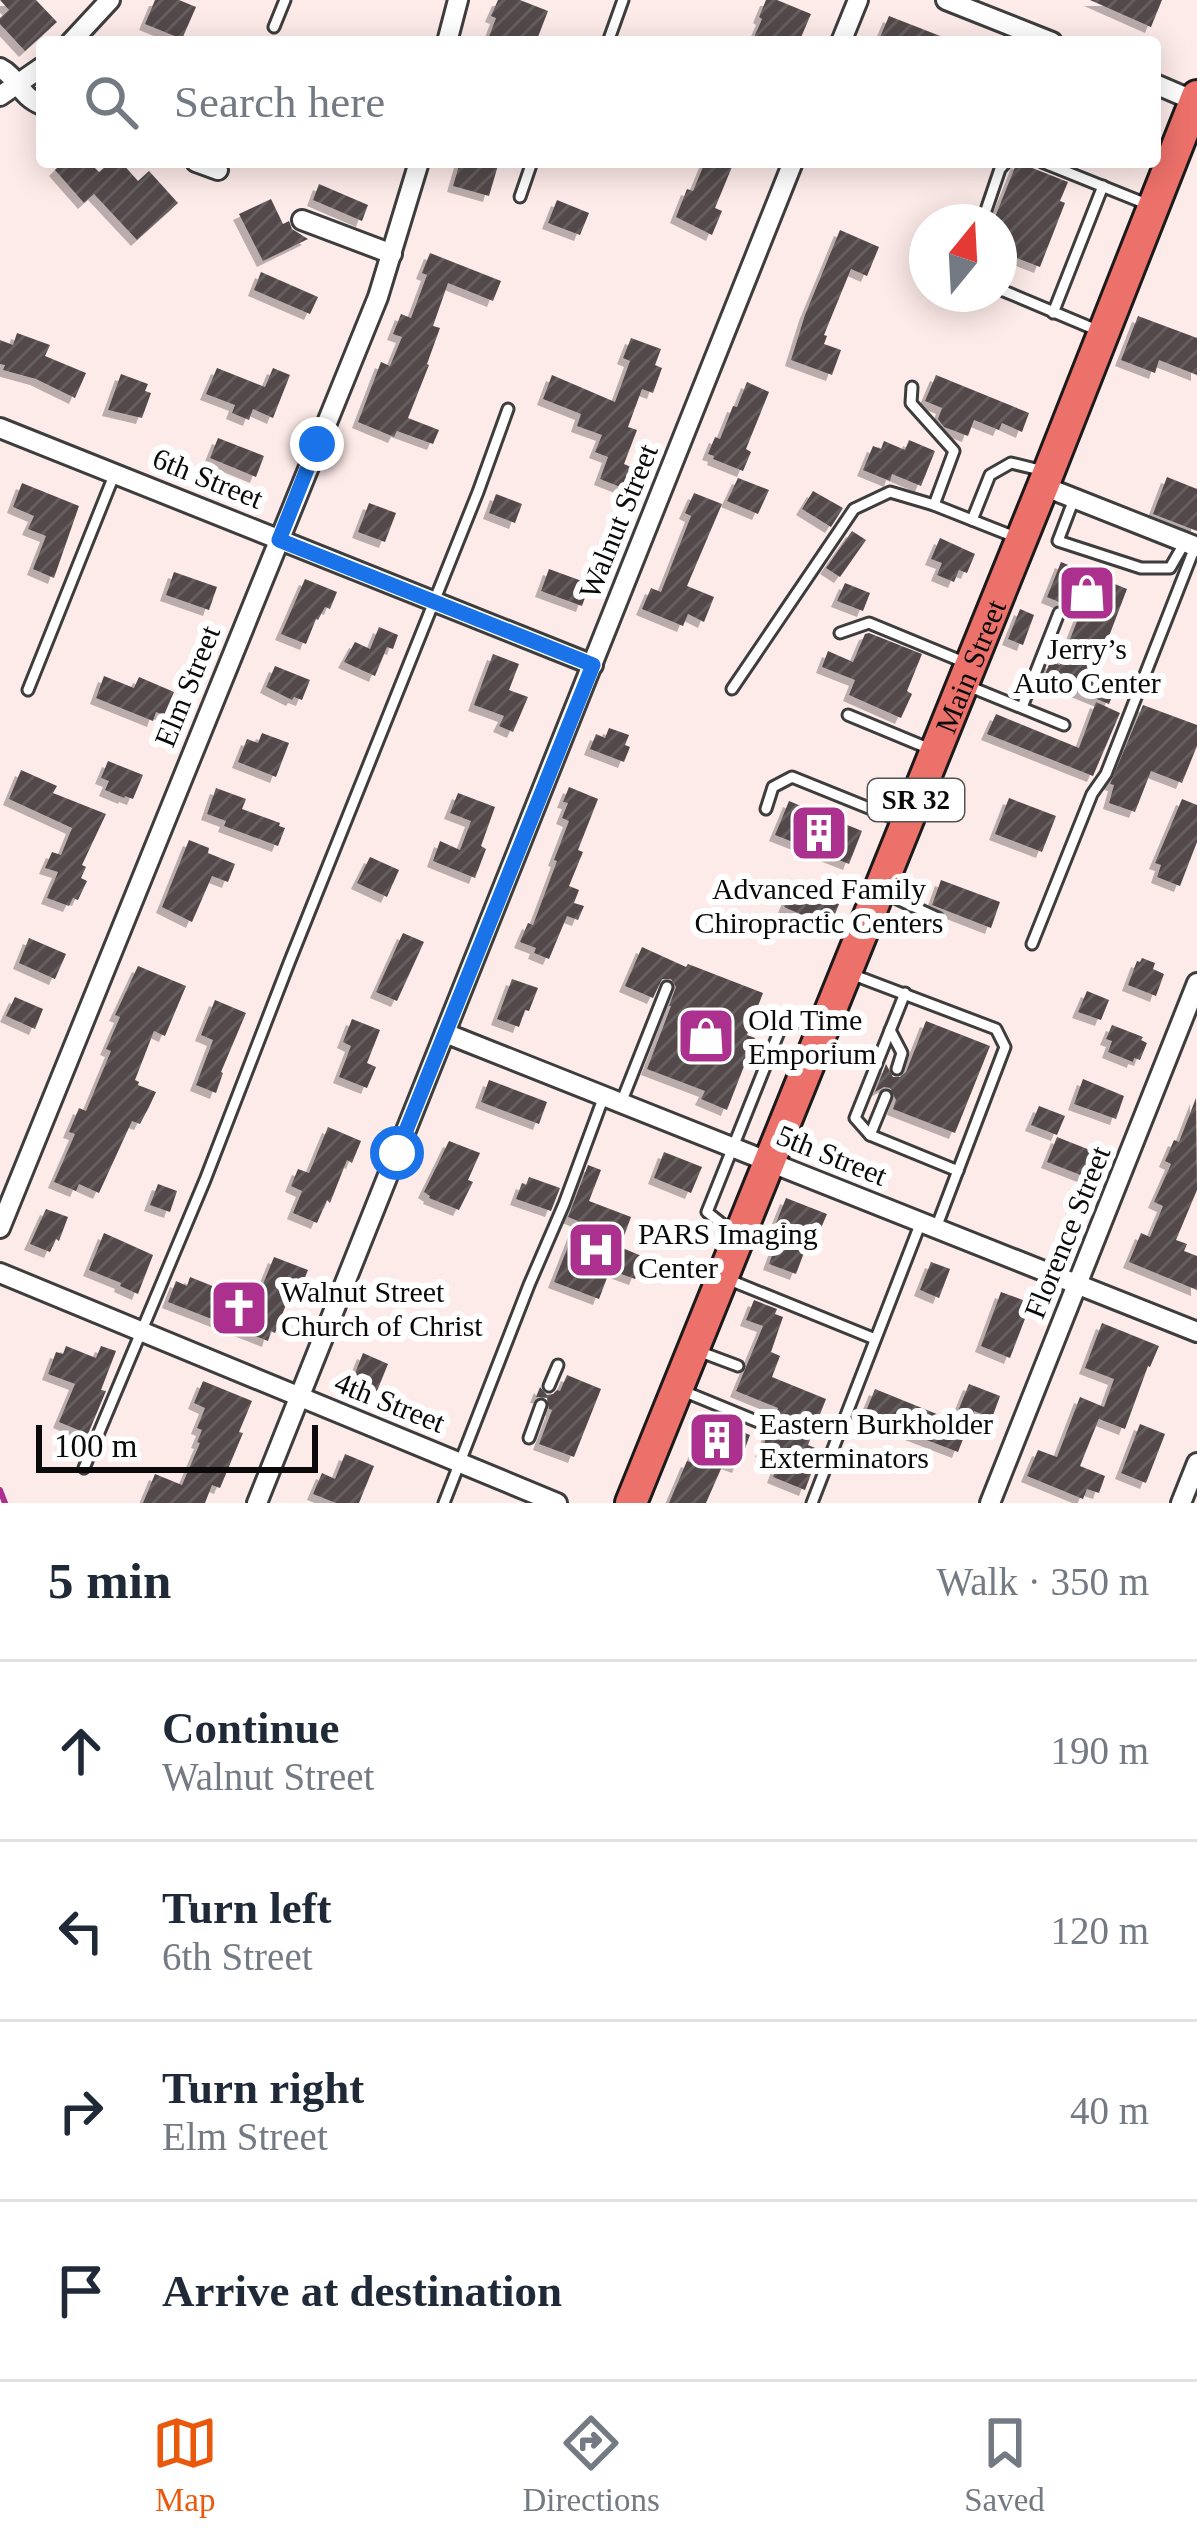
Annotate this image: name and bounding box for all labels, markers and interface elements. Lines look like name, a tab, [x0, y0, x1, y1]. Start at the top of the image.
search box	[36, 36, 1161, 168]
icon: search	[78, 69, 144, 135]
text: Search here	[174, 77, 385, 127]
north arrow	[909, 204, 1017, 312]
route end	[290, 417, 344, 471]
street label: Walnut Street	[572, 438, 664, 603]
street label: 6th Street	[148, 441, 268, 515]
shop icon: Jerry’s Auto Center	[1056, 562, 1118, 624]
street label: Main Street	[928, 594, 1012, 738]
street label: Elm Street	[148, 620, 226, 751]
place label: Jerry’s Auto Center	[1013, 632, 1161, 699]
road number: SR 32	[868, 779, 964, 821]
building icon: Advanced Family Chiropractic Centers	[788, 802, 850, 864]
place label: Advanced Family Chiropractic Centers	[694, 872, 944, 939]
place label: Old Time Emporium	[748, 1003, 876, 1070]
shop icon: Old Time Emporium	[675, 1005, 737, 1067]
street label: 5th Street	[772, 1118, 892, 1192]
route start	[370, 1126, 424, 1180]
street label: Florence Street	[1018, 1141, 1117, 1323]
place label: PARS Imaging Center	[638, 1217, 818, 1284]
hospital icon: PARS Imaging Center	[565, 1219, 627, 1281]
place label: Walnut Street Church of Christ	[281, 1275, 483, 1342]
church icon: Walnut Street Church of Christ	[208, 1277, 270, 1339]
street label: 4th Street	[330, 1365, 450, 1439]
place label: Eastern Burkholder Exterminators	[759, 1407, 993, 1474]
building icon: Eastern Burkholder Exterminators	[686, 1409, 748, 1471]
scale bar	[36, 1419, 318, 1472]
text: 100 m	[54, 1428, 137, 1464]
text: 5 min	[48, 1553, 171, 1609]
text: Walk · 350 m	[937, 1560, 1149, 1603]
text: Continue	[162, 1703, 340, 1753]
icon: ahead	[48, 1718, 114, 1784]
text: 190 m	[1050, 1729, 1149, 1772]
text: Walnut Street	[162, 1755, 374, 1798]
text: Turn left	[162, 1883, 332, 1933]
icon: left	[48, 1898, 114, 1964]
text: 120 m	[1050, 1909, 1149, 1952]
text: 6th Street	[162, 1935, 313, 1978]
text: Turn right	[162, 2063, 364, 2113]
icon: right	[48, 2078, 114, 2144]
text: 40 m	[1070, 2089, 1149, 2132]
text: Elm Street	[162, 2115, 328, 2158]
icon: arrive	[48, 2258, 114, 2324]
text: Arrive at destination	[162, 2266, 562, 2316]
tab: Map	[152, 2410, 218, 2519]
tab: Directions	[522, 2410, 660, 2519]
tab: Saved	[964, 2410, 1045, 2519]

